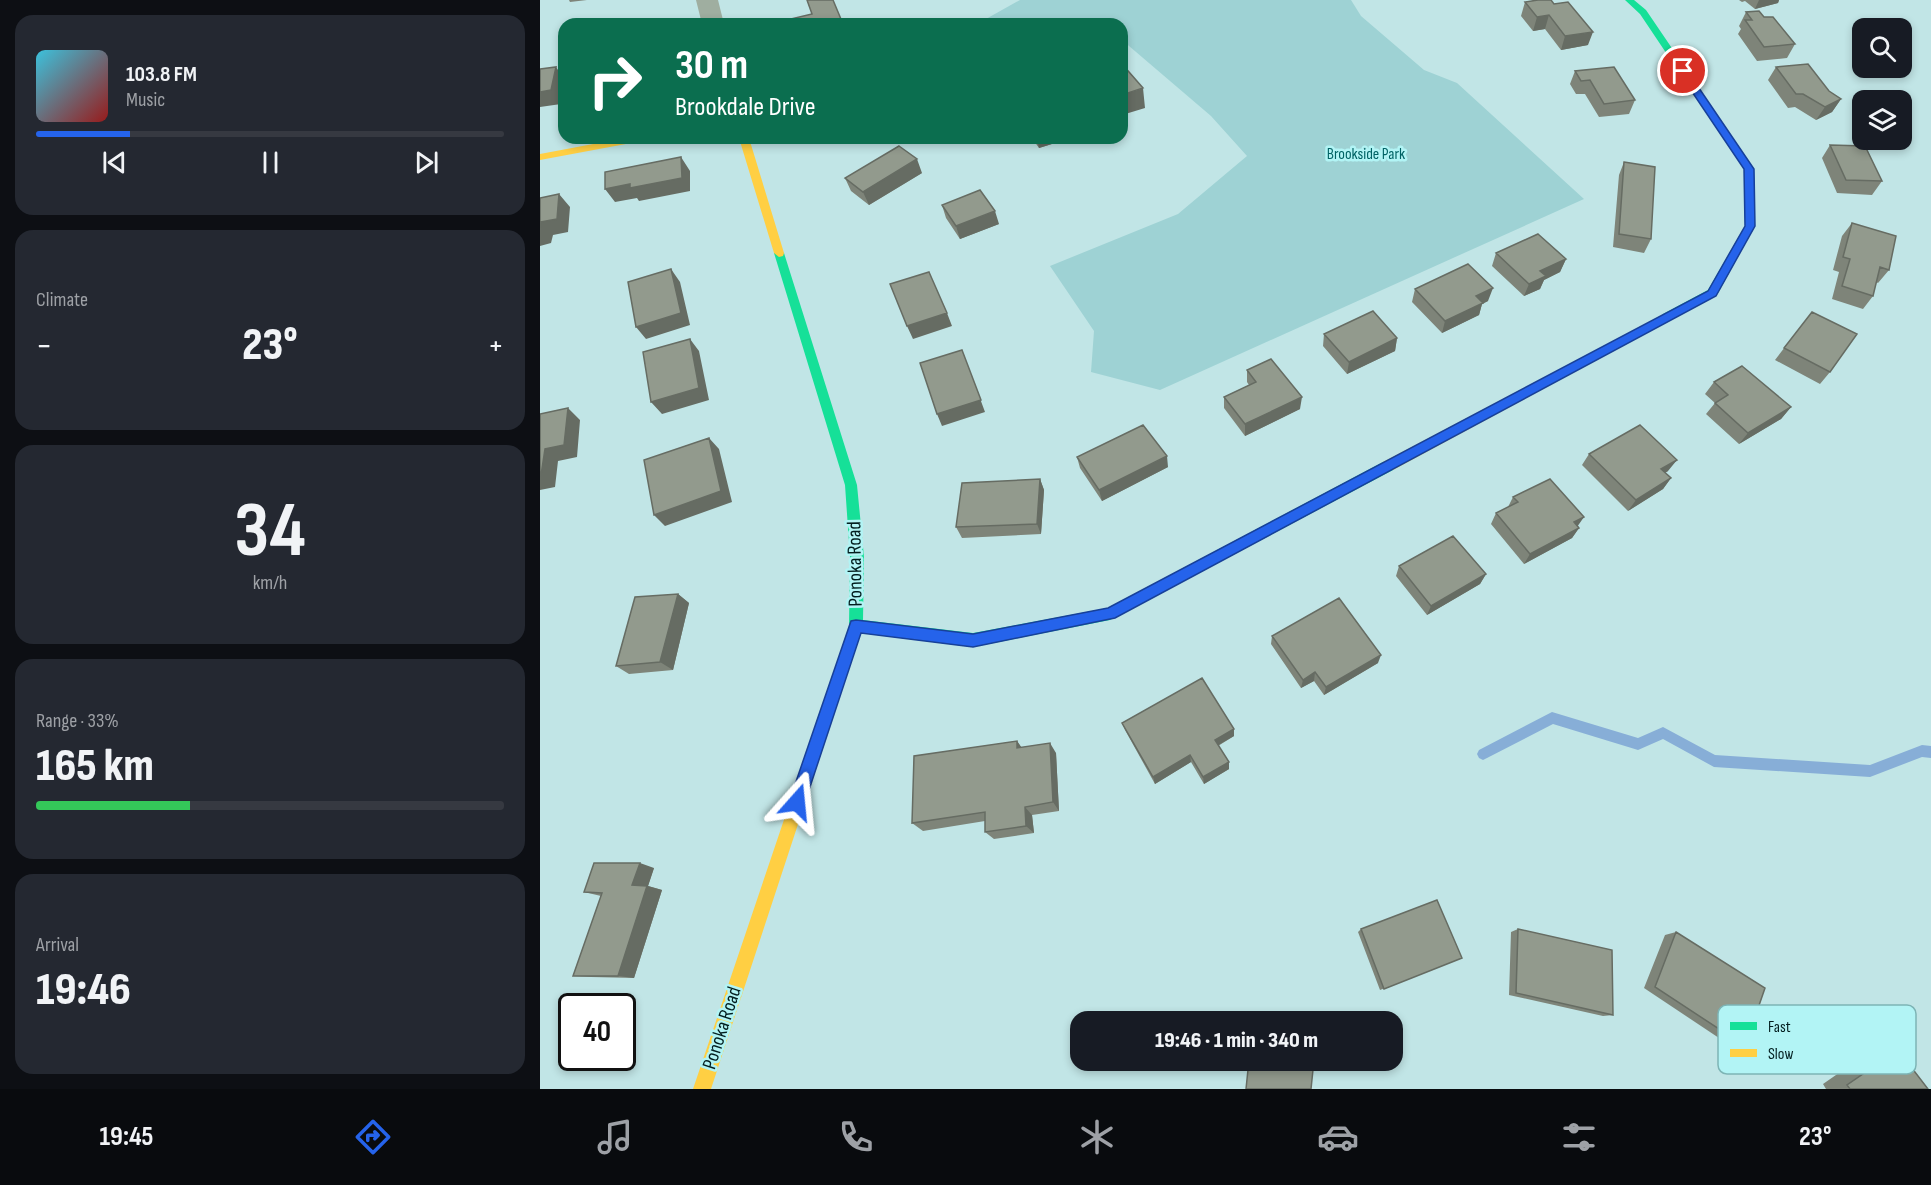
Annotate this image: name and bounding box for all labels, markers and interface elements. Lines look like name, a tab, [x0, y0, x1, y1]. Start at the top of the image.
map controls	[1852, 18, 1912, 150]
button: search	[1852, 18, 1912, 78]
text: 30 m	[675, 40, 748, 91]
icon: right	[576, 42, 654, 120]
pin	[1657, 45, 1708, 96]
icon: arrive	[1666, 54, 1699, 87]
text: 103.8 FM	[126, 61, 197, 88]
text: Music	[126, 88, 165, 112]
button: layers	[1852, 90, 1912, 150]
text: Brookdale Drive	[675, 91, 816, 123]
park label: Brookside Park	[1327, 145, 1405, 164]
icon: previous	[98, 146, 131, 179]
icon: pause	[254, 146, 287, 179]
icon: next	[410, 146, 443, 179]
text: Climate	[36, 288, 88, 312]
text: 23°	[242, 318, 298, 373]
text: −	[36, 326, 52, 366]
text: +	[488, 326, 504, 366]
text: 34	[234, 485, 306, 578]
street label: Ponoka Road	[842, 521, 868, 607]
text: km/h	[253, 571, 287, 595]
text: Range · 33%	[36, 709, 119, 733]
text: 165 km	[36, 739, 154, 794]
position arrow	[765, 770, 829, 834]
text: Arrival	[36, 933, 79, 957]
text: 19:46	[36, 963, 131, 1018]
street label: Ponoka Road	[697, 984, 747, 1072]
speed limit sign: 40	[558, 993, 636, 1071]
legend	[1718, 1005, 1916, 1074]
text: Fast	[1768, 1018, 1791, 1037]
text: 19:46 · 1 min · 340 m	[1155, 1027, 1318, 1054]
text: Slow	[1768, 1045, 1793, 1064]
icon: directions	[352, 1116, 394, 1158]
icon: music	[594, 1116, 636, 1158]
icon: phone	[835, 1116, 877, 1158]
icon: climate	[1076, 1116, 1118, 1158]
icon: car	[1317, 1116, 1359, 1158]
icon: filters	[1558, 1116, 1600, 1158]
text: 19:45	[100, 1121, 153, 1153]
text: 23°	[1799, 1121, 1831, 1153]

